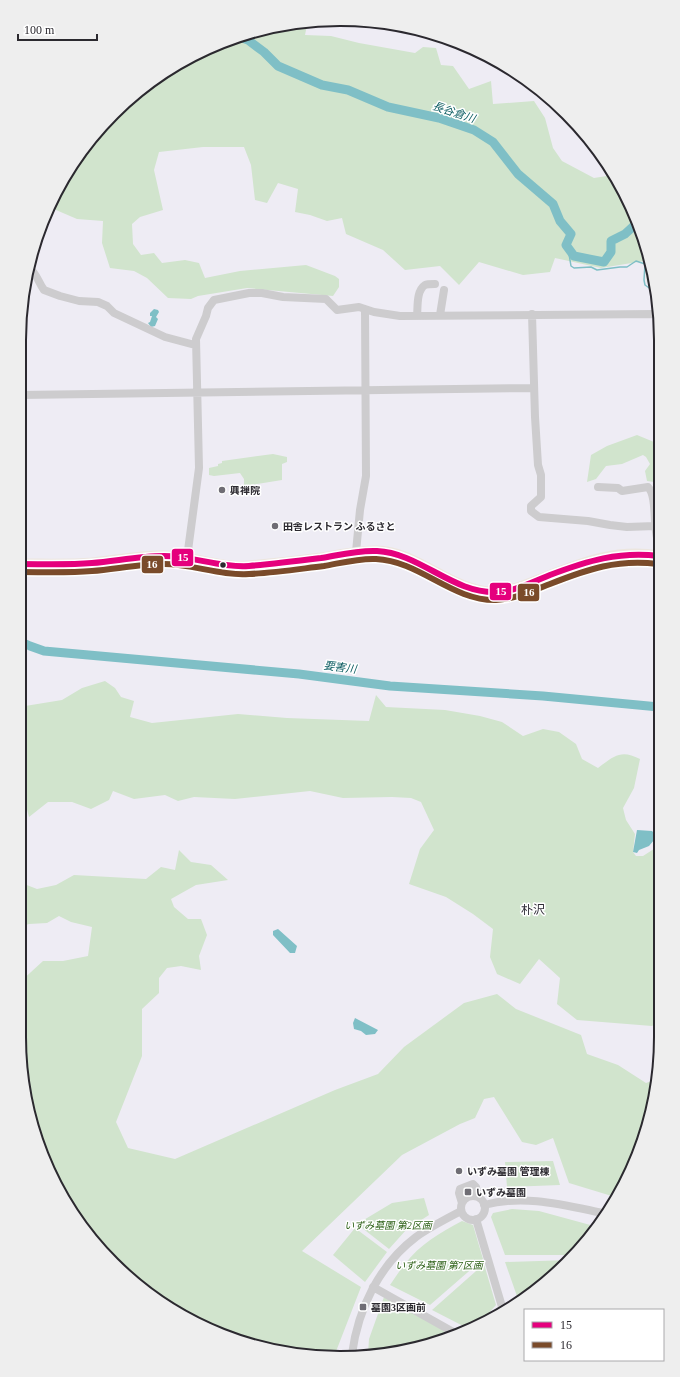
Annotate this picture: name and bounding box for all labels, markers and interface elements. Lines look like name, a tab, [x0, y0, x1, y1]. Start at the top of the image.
scale bar	[18, 16, 97, 42]
text: 100 m	[24, 23, 55, 37]
water label: 長谷倉川	[431, 99, 478, 125]
marker: 興禅院	[217, 485, 227, 495]
place label: 興禅院	[230, 485, 260, 496]
marker: 田舎レストラン ふるさと	[270, 521, 280, 531]
place label: 田舎レストラン ふるさと	[283, 521, 396, 532]
line badge: 15	[171, 548, 194, 567]
text: 15	[178, 551, 189, 563]
line badge: 16	[141, 555, 164, 574]
text: 16	[147, 558, 158, 570]
unlabelled marker	[218, 560, 228, 570]
line badge: 15	[489, 582, 512, 601]
line badge: 16	[517, 583, 540, 602]
text: 15	[496, 585, 507, 597]
text: 16	[524, 586, 535, 598]
water label: 要害川	[323, 659, 358, 675]
district label: 朴沢	[521, 903, 545, 917]
marker: いずみ墓園 管理棟	[454, 1166, 464, 1176]
place label: いずみ墓園 管理棟	[467, 1166, 550, 1177]
marker: いずみ墓園	[463, 1187, 473, 1197]
place label: いずみ墓園	[476, 1187, 526, 1198]
park label: いずみ墓園 第2区画	[344, 1220, 434, 1231]
park label: いずみ墓園 第7区画	[395, 1260, 485, 1271]
marker: 墓園3区画前	[358, 1302, 368, 1312]
place label: 墓園3区画前	[371, 1302, 426, 1313]
legend	[524, 1309, 664, 1361]
text: 15	[560, 1318, 572, 1332]
text: 16	[560, 1338, 572, 1352]

